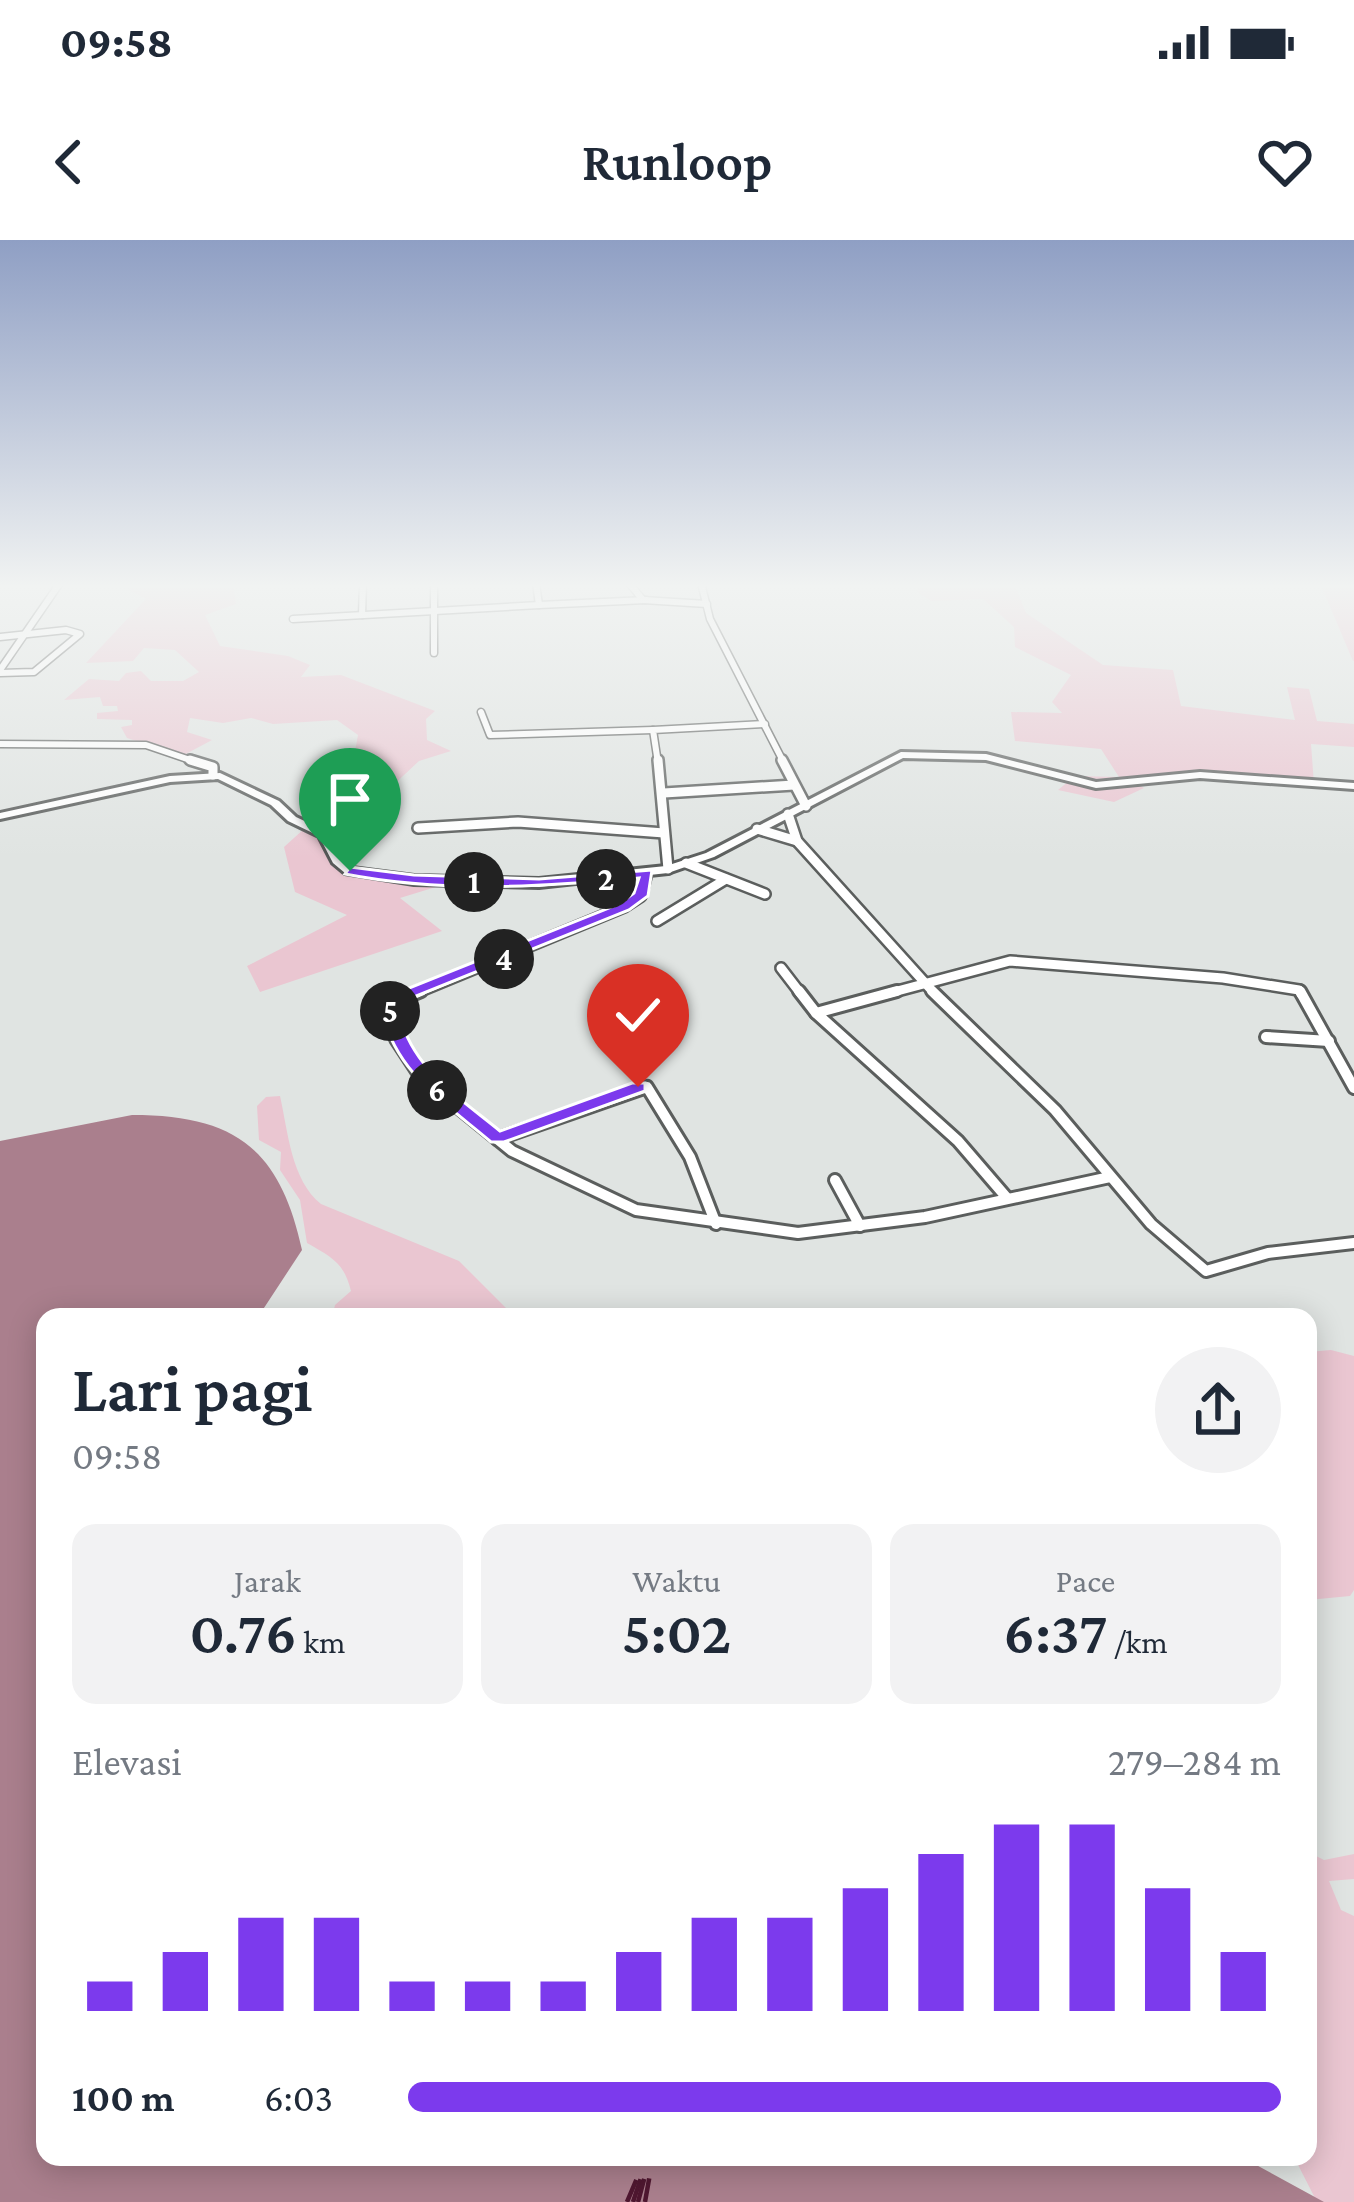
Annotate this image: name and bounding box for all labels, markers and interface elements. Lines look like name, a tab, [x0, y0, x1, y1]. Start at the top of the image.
text: 09:58	[60, 17, 173, 67]
icon: back	[36, 129, 102, 195]
icon: heart	[1252, 129, 1318, 195]
text: Runloop	[582, 132, 772, 192]
pin	[299, 748, 401, 871]
icon: arrive	[317, 766, 383, 832]
pin: 2	[576, 849, 636, 909]
pin: 1	[444, 852, 504, 912]
text: 2	[598, 860, 614, 897]
text: 1	[468, 863, 480, 900]
pin: 4	[474, 929, 534, 989]
text: 4	[495, 940, 513, 977]
pin	[587, 964, 689, 1087]
pin: 5	[360, 981, 420, 1041]
icon: check	[605, 982, 671, 1048]
text: 5	[382, 992, 398, 1029]
pin: 6	[407, 1060, 467, 1120]
text: 6	[428, 1071, 446, 1108]
button: share	[1155, 1347, 1281, 1473]
text: Lari pagi	[72, 1352, 312, 1425]
text: 09:58	[72, 1434, 162, 1477]
text: Jarak	[234, 1562, 301, 1599]
text: Waktu	[632, 1562, 721, 1599]
text: Pace	[1056, 1562, 1115, 1599]
text: 0.76	[190, 1599, 297, 1666]
text: 5:02	[622, 1599, 731, 1666]
text: 6:37	[1003, 1599, 1107, 1666]
text: km	[297, 1623, 345, 1660]
text: /km	[1107, 1623, 1168, 1660]
text: Elevasi	[72, 1740, 182, 1783]
text: 279–284 m	[1108, 1740, 1281, 1783]
text: 100 m	[72, 2076, 175, 2119]
text: 6:03	[264, 2076, 333, 2119]

